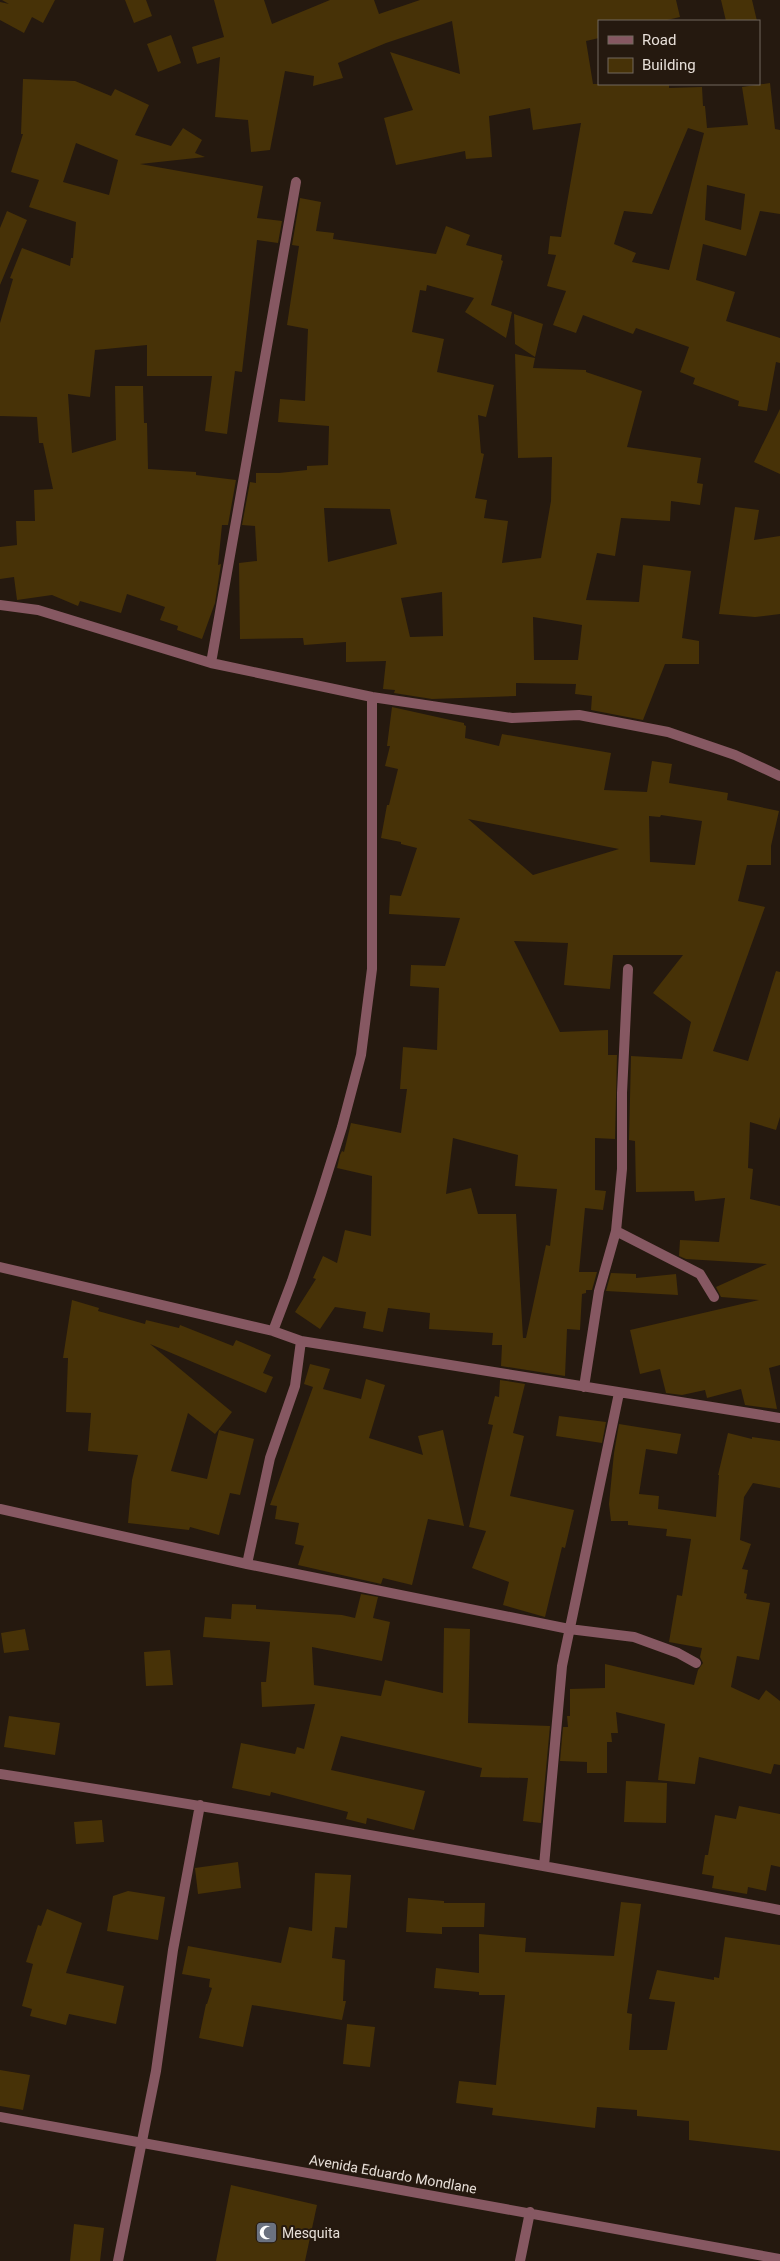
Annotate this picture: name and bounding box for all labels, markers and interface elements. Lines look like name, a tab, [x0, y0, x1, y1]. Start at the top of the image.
legend	[598, 20, 760, 85]
text: Road	[642, 31, 676, 49]
text: Building	[642, 56, 696, 74]
street label: Avenida Eduardo Mondlane	[308, 2151, 478, 2197]
mosque icon: Mesquita	[254, 2221, 278, 2245]
place label: Mesquita	[282, 2225, 340, 2241]

